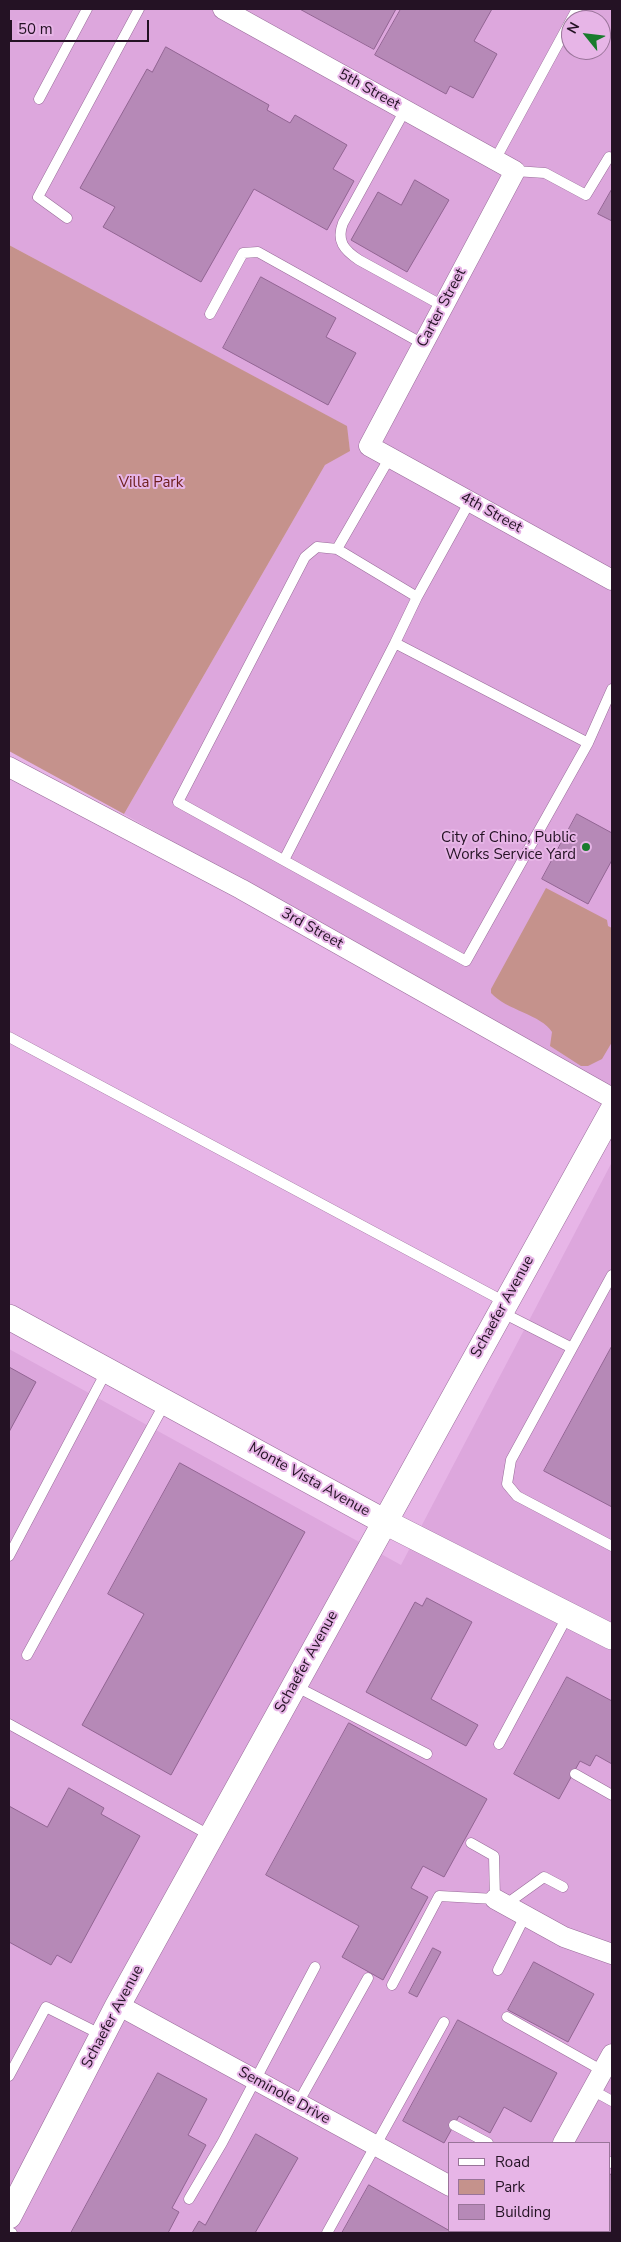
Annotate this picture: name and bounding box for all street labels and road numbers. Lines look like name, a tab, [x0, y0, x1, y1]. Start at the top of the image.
street label: 5th Street	[335, 66, 403, 114]
street label: Carter Street	[414, 265, 470, 351]
street label: 4th Street	[457, 489, 525, 537]
street label: 3rd Street	[278, 905, 346, 953]
street label: Schaefer Avenue	[468, 1253, 538, 1361]
street label: Monte Vista Avenue	[245, 1439, 373, 1521]
street label: Schaefer Avenue	[272, 1608, 342, 1716]
street label: Schaefer Avenue	[78, 1963, 148, 2071]
street label: Seminole Drive	[235, 2063, 333, 2129]

